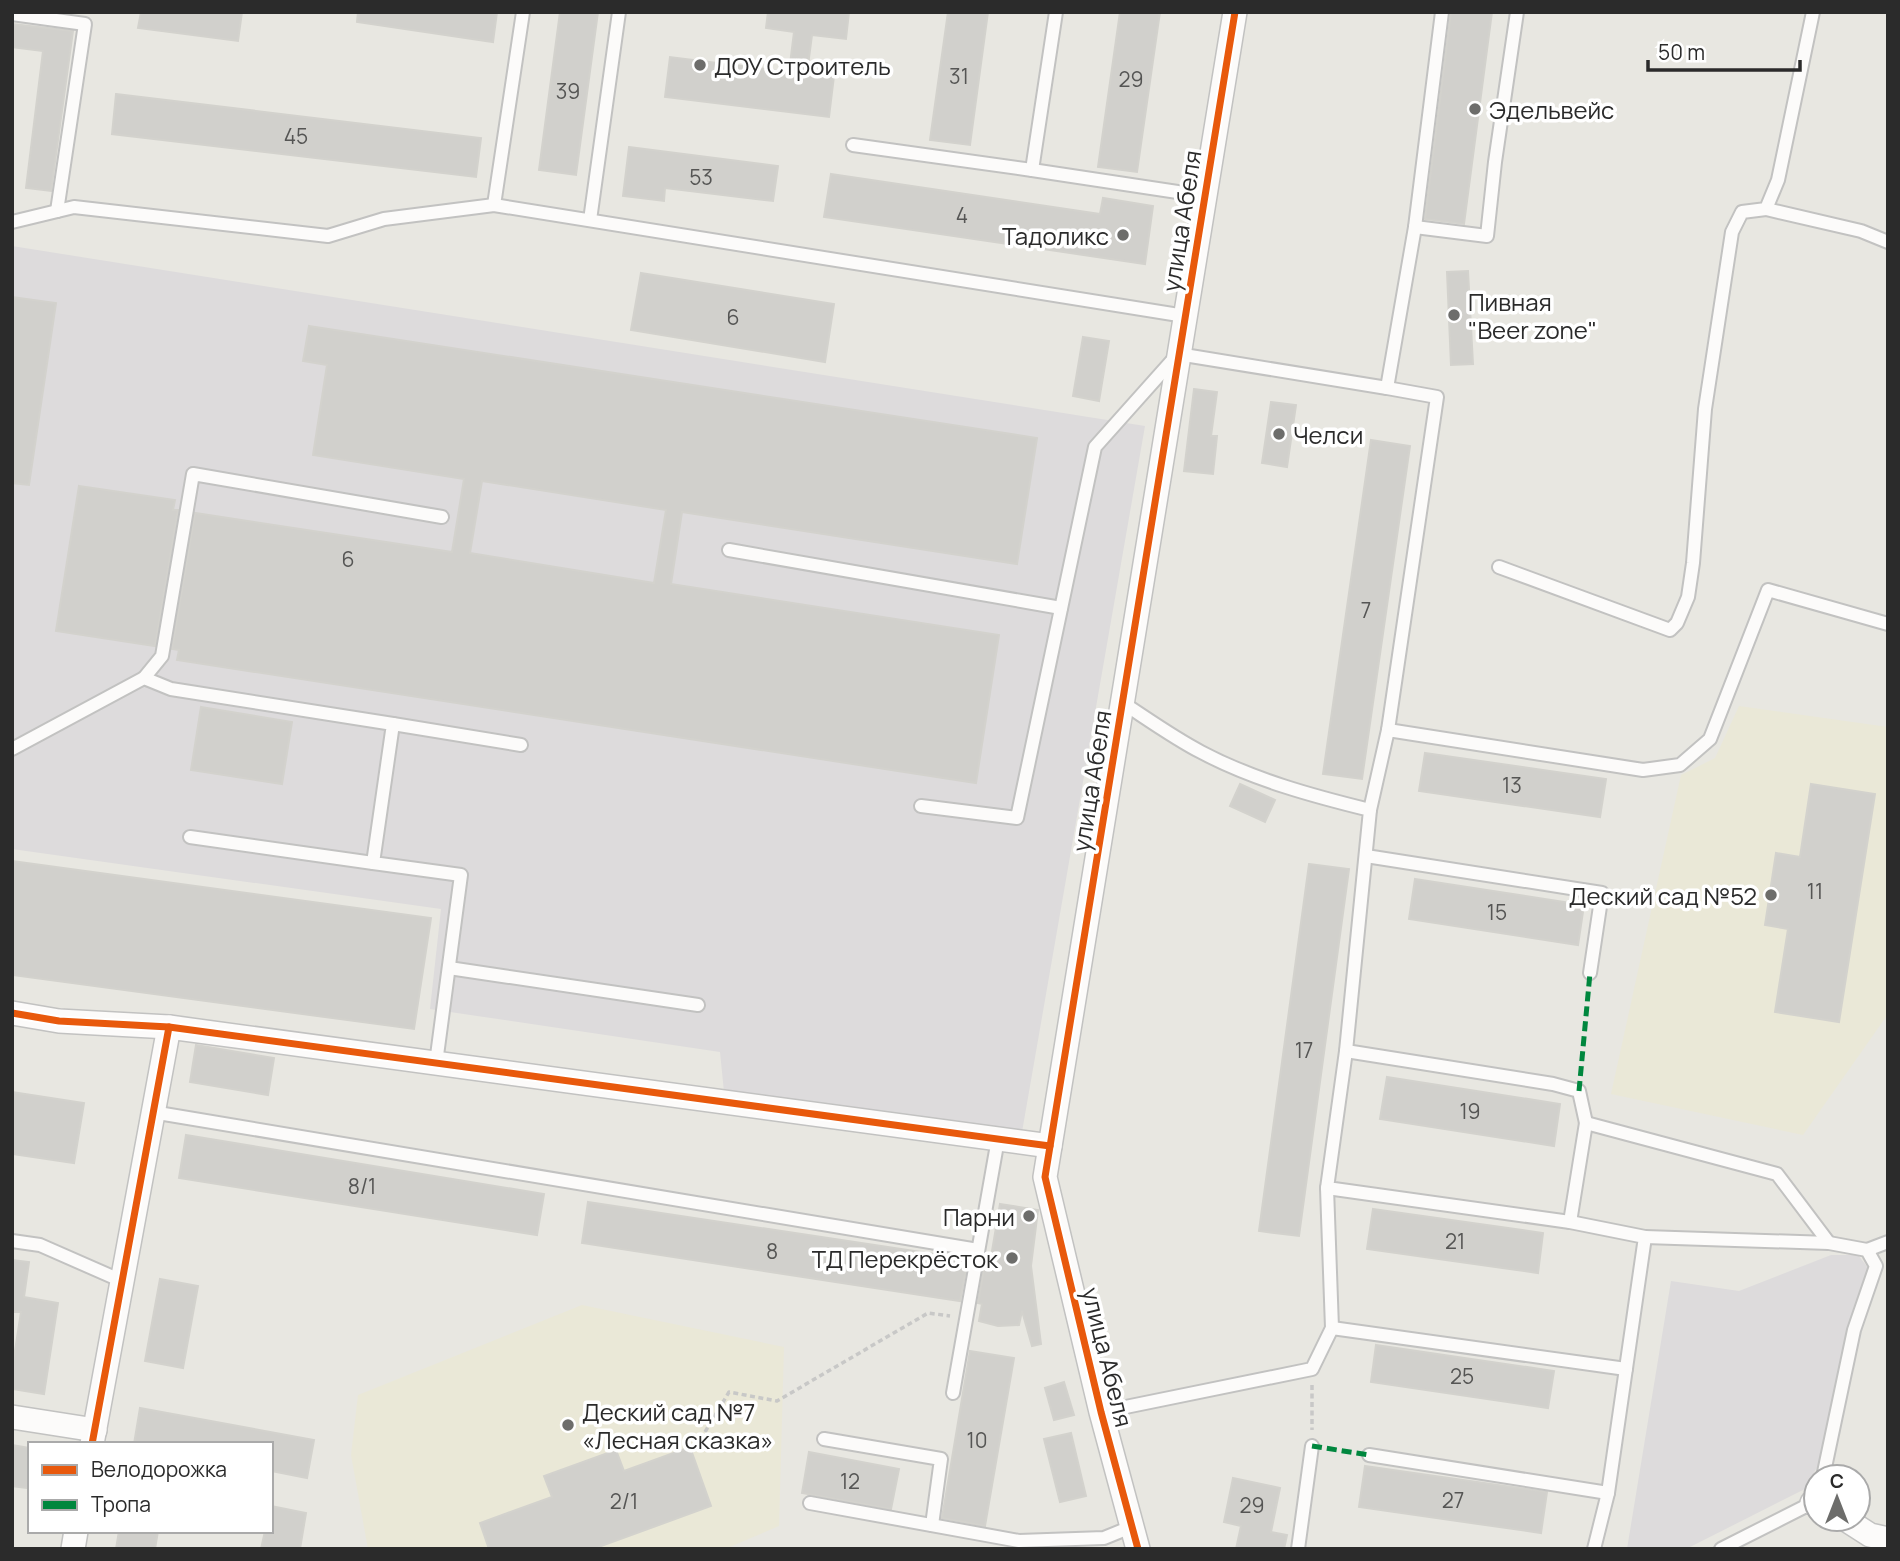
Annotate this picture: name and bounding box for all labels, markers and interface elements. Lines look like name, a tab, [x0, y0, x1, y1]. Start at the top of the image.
scale bar	[1648, 28, 1800, 72]
text: 50 m	[1658, 38, 1705, 66]
place label: ДОУ Строитель	[714, 49, 891, 82]
marker: ДОУ Строитель	[692, 57, 708, 73]
house number: 31	[949, 62, 969, 90]
house number: 29	[1118, 65, 1144, 93]
house number: 39	[556, 77, 580, 105]
place label: Эдельвейс	[1489, 93, 1614, 126]
marker: Эдельвейс	[1467, 101, 1483, 117]
house number: 45	[284, 122, 308, 150]
street label: улица Абеля	[1154, 148, 1208, 294]
house number: 53	[689, 163, 713, 191]
house number: 4	[956, 201, 968, 229]
place label: Тадоликс	[1002, 219, 1109, 252]
marker: Тадоликс	[1115, 227, 1131, 243]
place label: Пивная "Beer zone"	[1468, 285, 1597, 346]
house number: 6	[726, 303, 740, 331]
marker: Пивная "Beer zone"	[1446, 307, 1462, 323]
place label: Челси	[1293, 418, 1363, 451]
marker: Челси	[1271, 426, 1287, 442]
house number: 6	[341, 545, 355, 573]
house number: 7	[1361, 596, 1371, 624]
street label: улица Абеля	[1064, 708, 1118, 854]
house number: 13	[1502, 771, 1522, 799]
house number: 11	[1807, 877, 1823, 905]
place label: Деский сад №52	[1569, 879, 1757, 912]
marker: Деский сад №52	[1763, 887, 1779, 903]
house number: 15	[1487, 898, 1507, 926]
house number: 17	[1295, 1036, 1313, 1064]
house number: 19	[1459, 1097, 1481, 1125]
house number: 8/1	[348, 1172, 376, 1200]
place label: Парни	[943, 1200, 1015, 1233]
marker: Парни	[1021, 1208, 1037, 1224]
house number: 21	[1445, 1227, 1465, 1255]
house number: 8	[766, 1237, 778, 1265]
place label: ТД Перекрёсток	[812, 1242, 999, 1275]
marker: ТД Перекрёсток	[1004, 1250, 1020, 1266]
street label: улица Абеля	[1075, 1284, 1141, 1430]
house number: 25	[1450, 1362, 1474, 1390]
place label: Деский сад №7 «Лесная сказка»	[582, 1395, 773, 1456]
marker: Деский сад №7 «Лесная сказка»	[560, 1417, 576, 1433]
house number: 10	[967, 1426, 988, 1454]
legend	[28, 1442, 273, 1533]
text: Велодорожка	[91, 1455, 227, 1483]
north arrow	[1802, 1463, 1872, 1533]
house number: 12	[840, 1467, 860, 1495]
text: С	[1830, 1468, 1844, 1494]
house number: 27	[1442, 1486, 1464, 1514]
house number: 2/1	[610, 1487, 638, 1515]
text: Тропа	[91, 1490, 151, 1518]
house number: 29	[1239, 1491, 1265, 1519]

